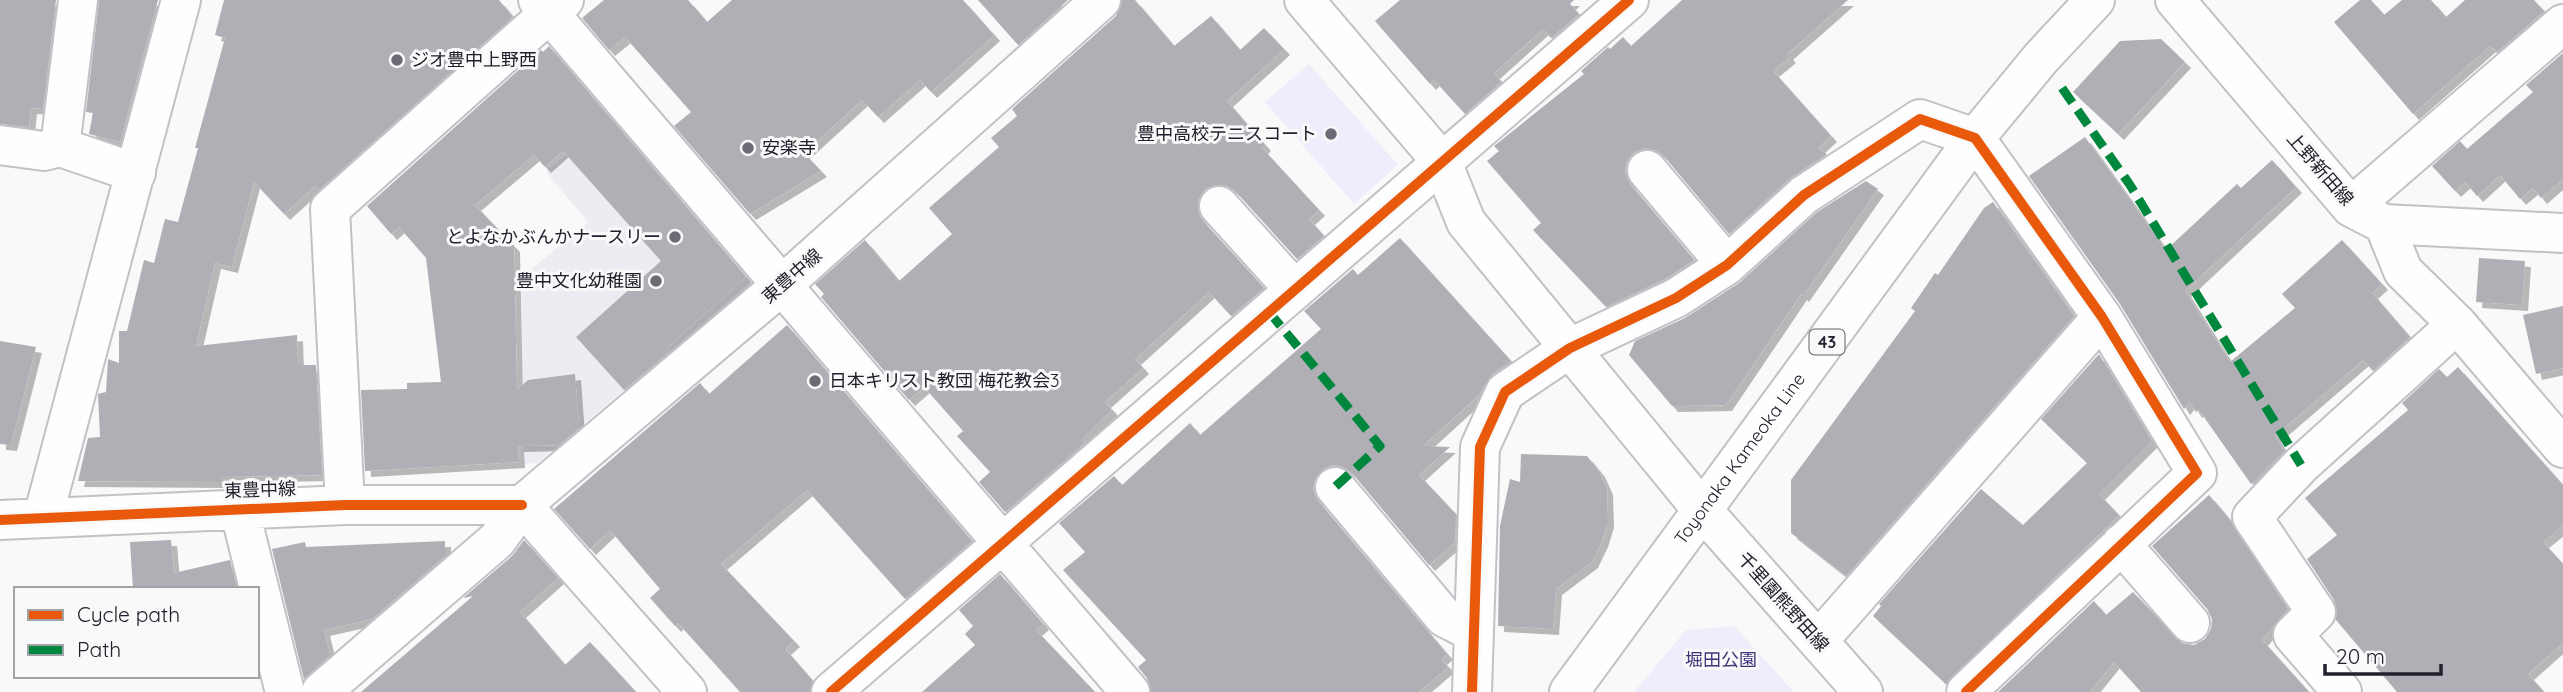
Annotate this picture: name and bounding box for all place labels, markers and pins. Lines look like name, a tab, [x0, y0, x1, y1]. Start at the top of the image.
place label: ジオ豊中上野西	[411, 48, 537, 71]
marker: ジオ豊中上野西	[389, 52, 405, 68]
place label: 豊中高校テニスコート	[1137, 122, 1317, 145]
marker: 豊中高校テニスコート	[1323, 126, 1339, 142]
place label: 安楽寺	[762, 136, 816, 159]
marker: 安楽寺	[740, 140, 756, 156]
place label: とよなかぶんかナースリー	[446, 225, 661, 248]
marker: とよなかぶんかナースリー	[667, 229, 683, 245]
place label: 豊中文化幼稚園	[516, 269, 642, 292]
marker: 豊中文化幼稚園	[648, 273, 664, 289]
place label: 日本キリスト教団 梅花教会3	[829, 369, 1059, 392]
marker: 日本キリスト教団 梅花教会3	[807, 373, 823, 389]

